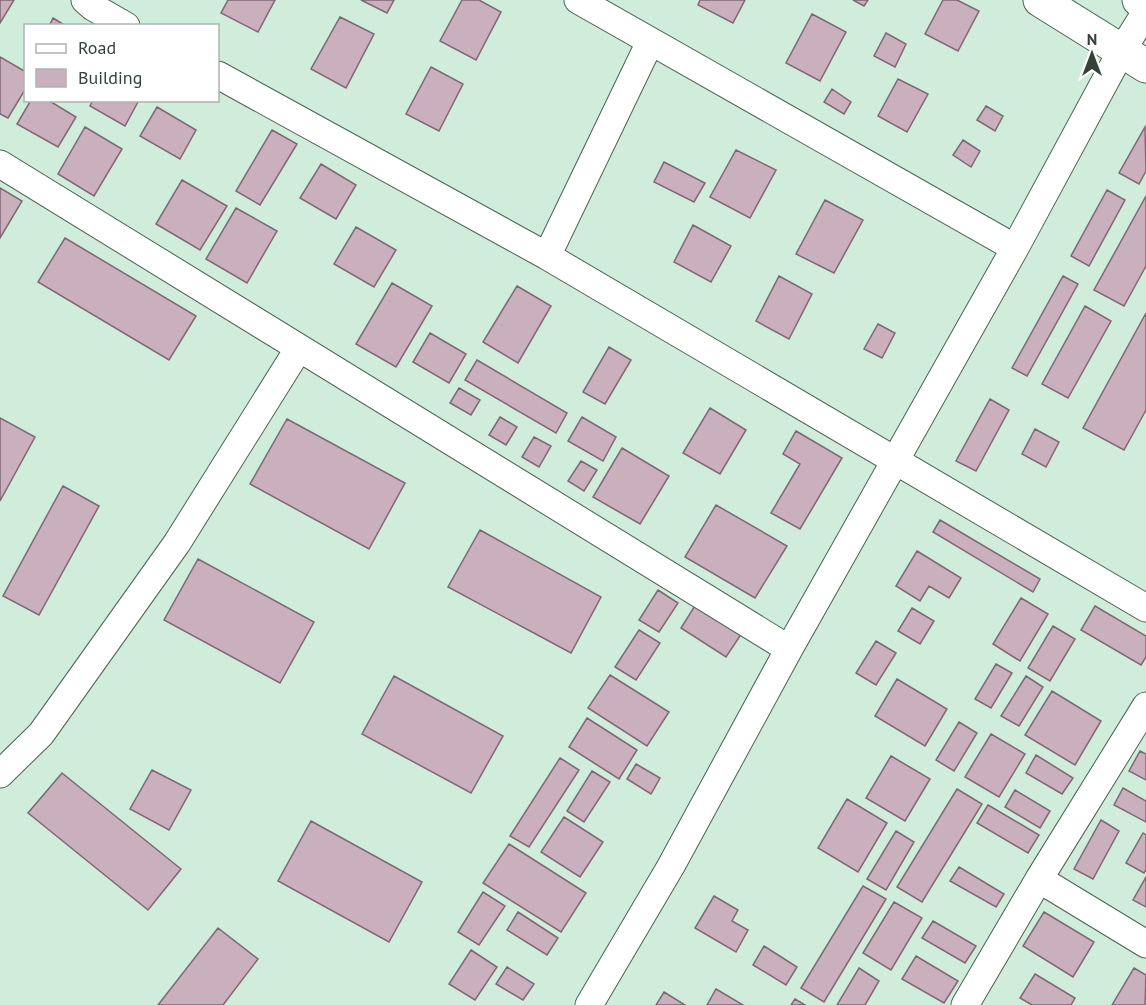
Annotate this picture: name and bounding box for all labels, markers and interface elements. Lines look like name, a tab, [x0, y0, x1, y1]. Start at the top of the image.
legend	[24, 24, 219, 102]
north arrow	[1062, 24, 1122, 84]
text: N	[1087, 29, 1097, 49]
text: Road	[78, 36, 116, 59]
text: Building	[78, 66, 142, 89]

